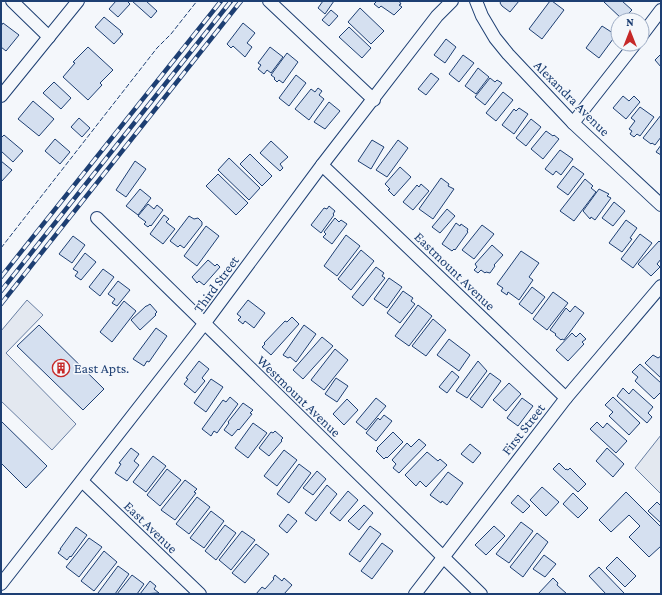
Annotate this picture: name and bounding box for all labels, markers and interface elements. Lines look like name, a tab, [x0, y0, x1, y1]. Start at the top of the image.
north arrow	[610, 12, 650, 52]
text: N	[626, 16, 634, 28]
street label: Alexandra Avenue	[531, 57, 613, 139]
street label: Eastmount Avenue	[411, 228, 499, 314]
street label: Third Street	[190, 252, 242, 316]
street label: Westmount Avenue	[254, 352, 344, 440]
building icon: East Apts.	[51, 358, 71, 378]
place label: East Apts.	[74, 360, 129, 376]
street label: First Street	[498, 400, 548, 458]
street label: East Avenue	[121, 498, 181, 556]

